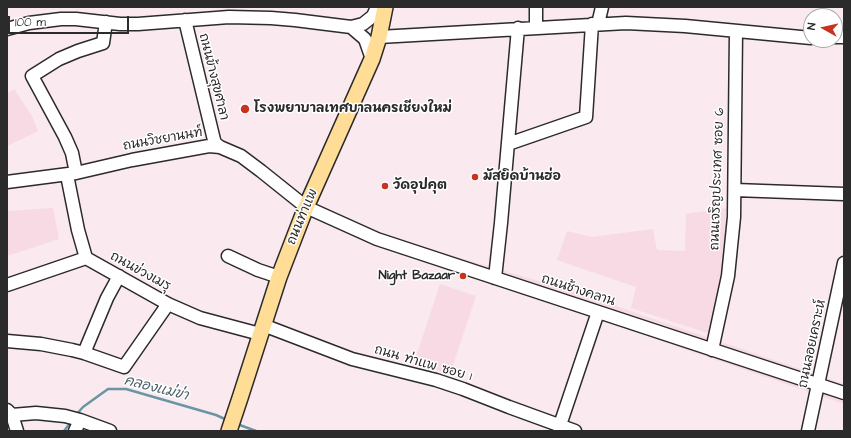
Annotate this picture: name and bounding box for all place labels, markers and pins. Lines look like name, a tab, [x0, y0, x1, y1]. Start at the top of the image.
place label: โรงพยาบาลเทศบาลนครเชียงใหม่	[254, 101, 452, 117]
marker: โรงพยาบาลเทศบาลนครเชียงใหม่	[239, 103, 251, 115]
place label: มัสยิดบ้านฮ่อ	[483, 169, 561, 185]
marker: มัสยิดบ้านฮ่อ	[470, 172, 480, 182]
place label: วัดอุปคุต	[393, 178, 447, 194]
marker: วัดอุปคุต	[380, 181, 390, 191]
place label: Night Bazaar	[379, 268, 455, 284]
marker: Night Bazaar	[458, 271, 468, 281]

